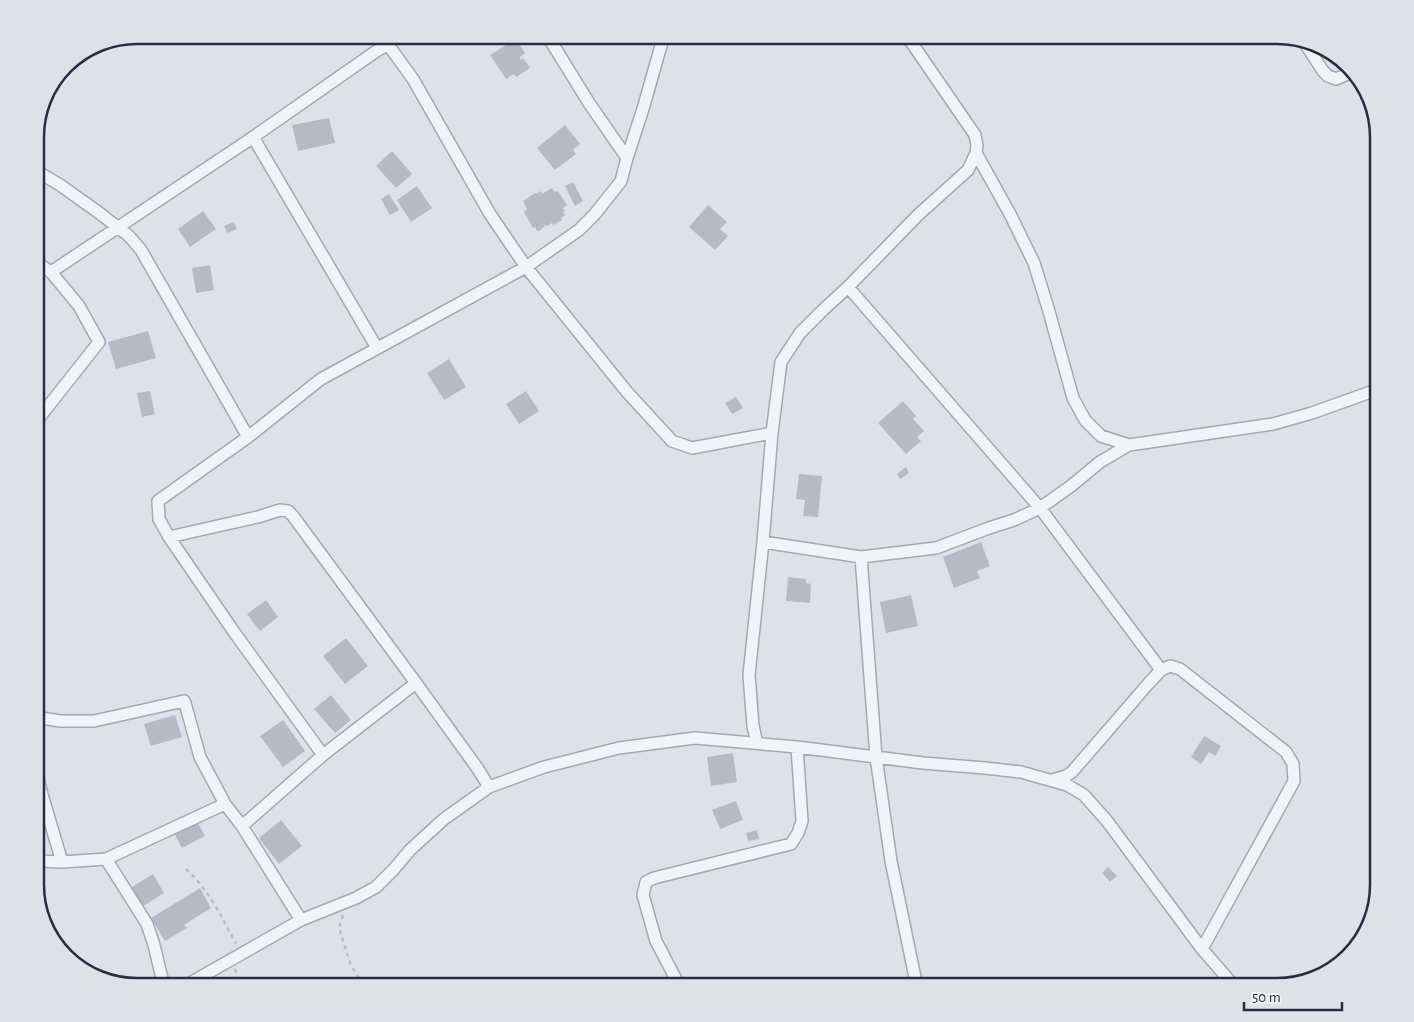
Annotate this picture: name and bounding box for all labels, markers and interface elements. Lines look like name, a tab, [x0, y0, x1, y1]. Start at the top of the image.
scale bar	[1244, 980, 1342, 1012]
text: 50 m	[1252, 990, 1281, 1005]

